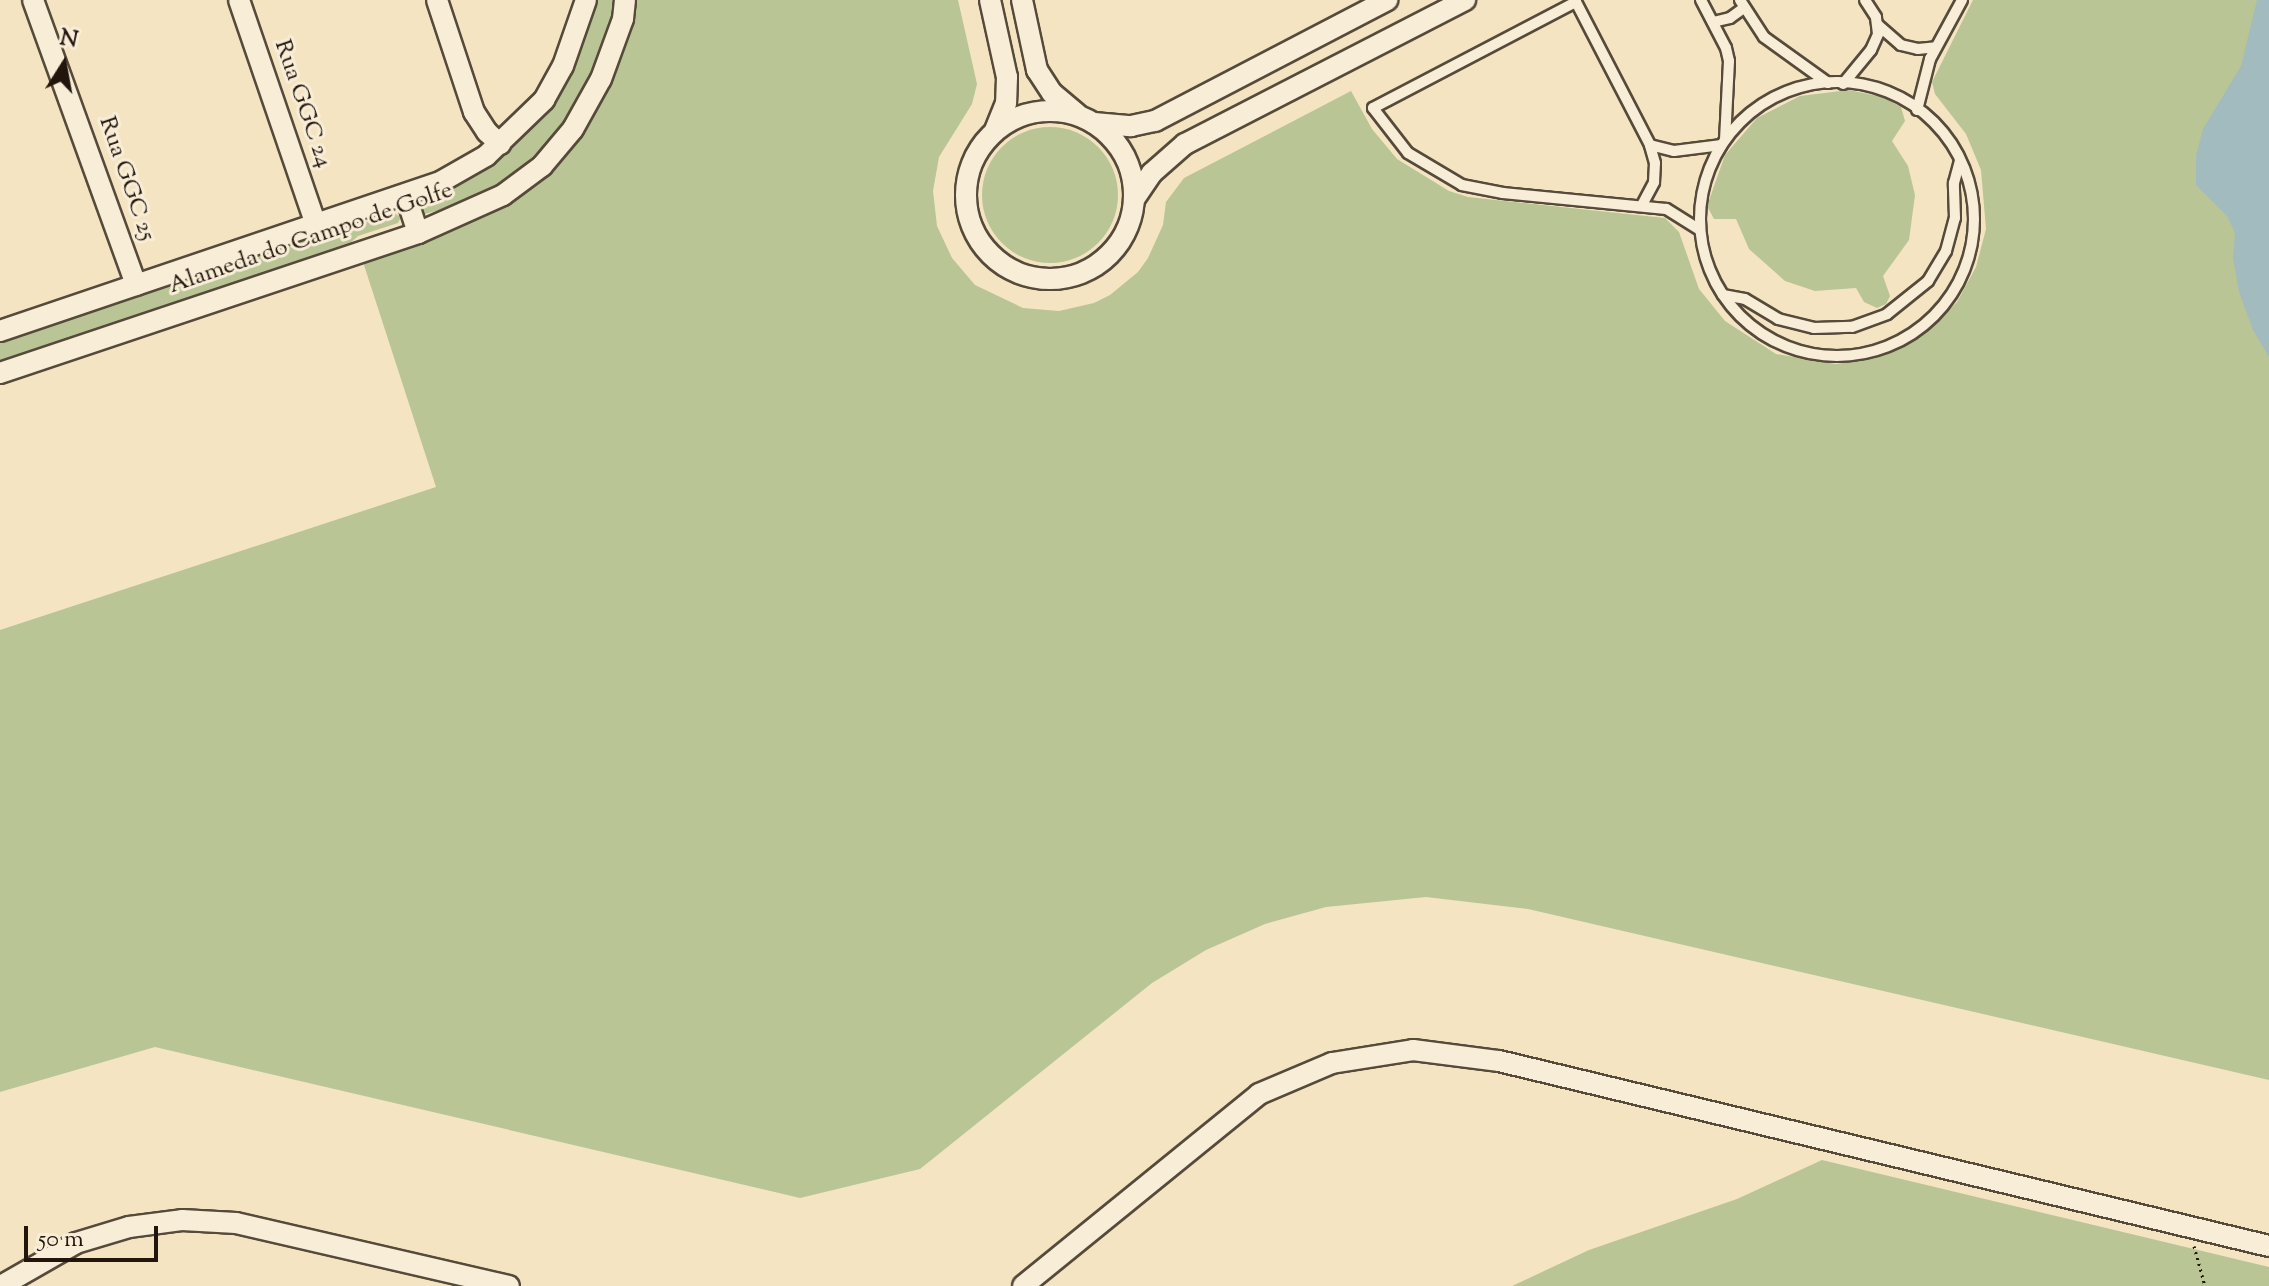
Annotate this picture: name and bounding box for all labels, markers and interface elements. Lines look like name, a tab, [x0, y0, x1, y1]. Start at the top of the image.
text: N	[57, 23, 80, 58]
north arrow	[24, 24, 104, 104]
street label: Rua GGC 24	[267, 36, 337, 172]
street label: Rua GGC 25	[91, 113, 161, 245]
street label: Alameda do Campo de Golfe	[165, 177, 457, 301]
scale bar	[28, 1210, 162, 1260]
text: 50 m	[38, 1223, 84, 1257]

